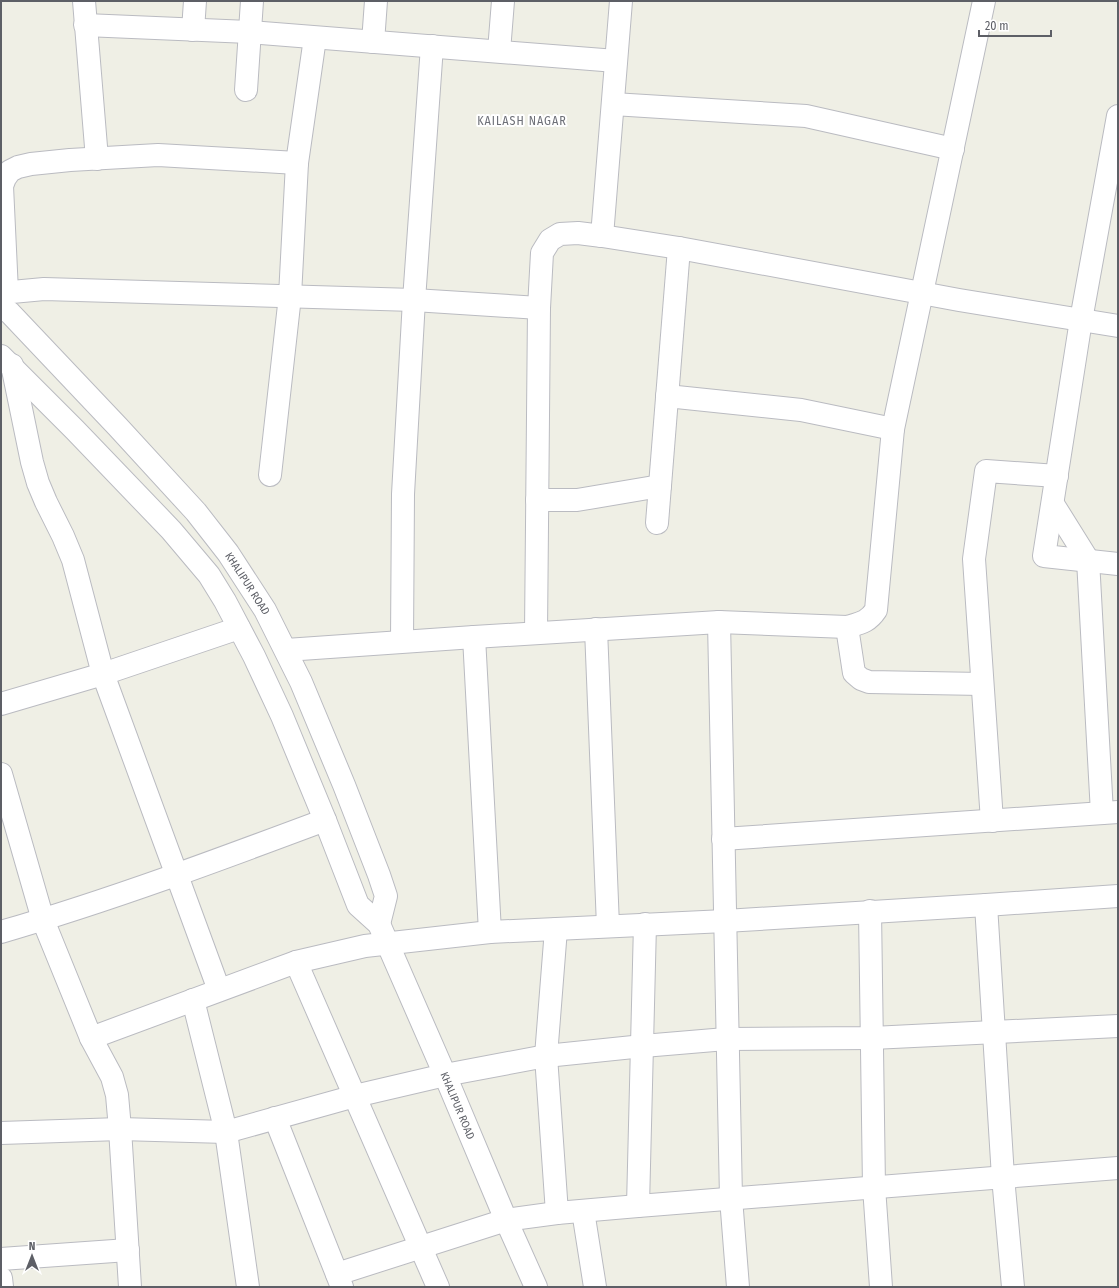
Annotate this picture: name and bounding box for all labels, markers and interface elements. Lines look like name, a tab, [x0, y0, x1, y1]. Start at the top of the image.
scale bar	[979, 12, 1051, 38]
text: 20 m	[985, 19, 1009, 33]
district label: KAILASH NAGAR	[477, 114, 567, 128]
street label: KHALIPUR ROAD	[222, 550, 272, 617]
street label: KHALIPUR ROAD	[437, 1070, 477, 1141]
north arrow	[12, 1236, 52, 1276]
text: N	[29, 1240, 35, 1253]

